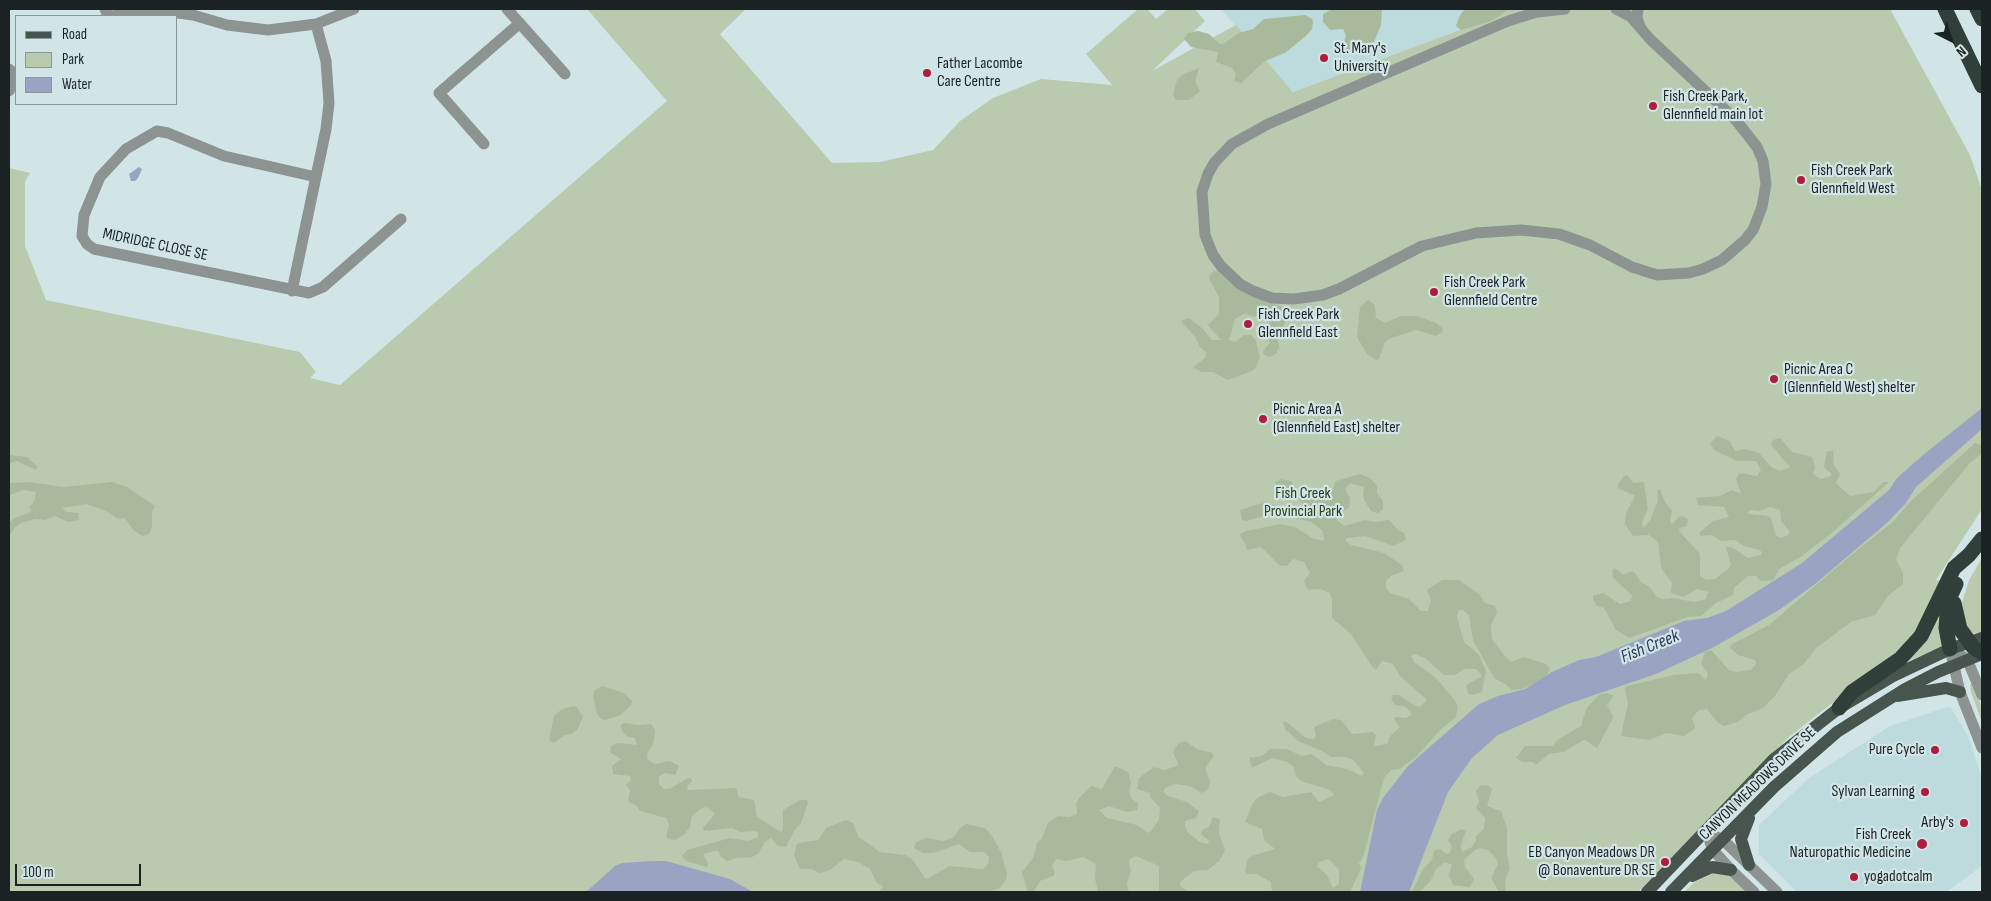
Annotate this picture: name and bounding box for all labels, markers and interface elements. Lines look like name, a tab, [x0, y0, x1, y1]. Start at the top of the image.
legend	[15, 15, 178, 105]
north arrow	[1926, 15, 1976, 65]
text: Road	[62, 25, 87, 44]
place label: St. Mary's University	[1334, 39, 1388, 77]
text: N	[1953, 43, 1970, 61]
text: Park	[62, 50, 84, 69]
marker: St. Mary's University	[1318, 52, 1330, 64]
place label: Father Lacombe Care Centre	[937, 54, 1023, 92]
marker: Father Lacombe Care Centre	[921, 67, 933, 79]
text: Water	[62, 75, 92, 94]
place label: Fish Creek Park, Glennfield main lot	[1663, 87, 1763, 125]
marker: Fish Creek Park, Glennfield main lot	[1647, 100, 1659, 112]
place label: Fish Creek Park Glennfield West	[1811, 161, 1895, 199]
marker: Fish Creek Park Glennfield West	[1795, 174, 1807, 186]
street label: MIDRIDGE CLOSE SE	[101, 224, 209, 266]
place label: Fish Creek Park Glennfield Centre	[1444, 273, 1537, 311]
marker: Fish Creek Park Glennfield Centre	[1428, 286, 1440, 298]
place label: Fish Creek Park Glennfield East	[1258, 305, 1339, 343]
marker: Fish Creek Park Glennfield East	[1242, 318, 1254, 330]
place label: Picnic Area C (Glennfield West) shelter	[1784, 360, 1915, 398]
marker: Picnic Area C (Glennfield West) shelter	[1768, 373, 1780, 385]
place label: Picnic Area A (Glennfield East) shelter	[1273, 400, 1400, 438]
marker: Picnic Area A (Glennfield East) shelter	[1257, 413, 1269, 425]
park label: Fish Creek Provincial Park	[1264, 484, 1342, 522]
water label: Fish Creek	[1618, 626, 1682, 668]
street label: CANYON MEADOWS DRIVE SE	[1696, 724, 1820, 844]
place label: Pure Cycle	[1869, 740, 1925, 760]
marker: Pure Cycle	[1929, 744, 1941, 756]
place label: Sylvan Learning	[1832, 782, 1915, 802]
marker: Sylvan Learning	[1919, 786, 1931, 798]
place label: Arby's	[1921, 813, 1954, 833]
marker: Arby's	[1958, 817, 1970, 829]
place label: Fish Creek Naturopathic Medicine	[1789, 825, 1911, 863]
marker: Fish Creek Naturopathic Medicine	[1915, 837, 1929, 851]
place label: EB Canyon Meadows DR @ Bonaventure DR SE	[1528, 843, 1655, 881]
scale bar	[18, 854, 144, 886]
marker: EB Canyon Meadows DR @ Bonaventure DR SE	[1659, 856, 1671, 868]
text: 100 m	[23, 863, 54, 882]
place label: yogadotcalm	[1864, 867, 1933, 887]
marker: yogadotcalm	[1848, 871, 1860, 883]

